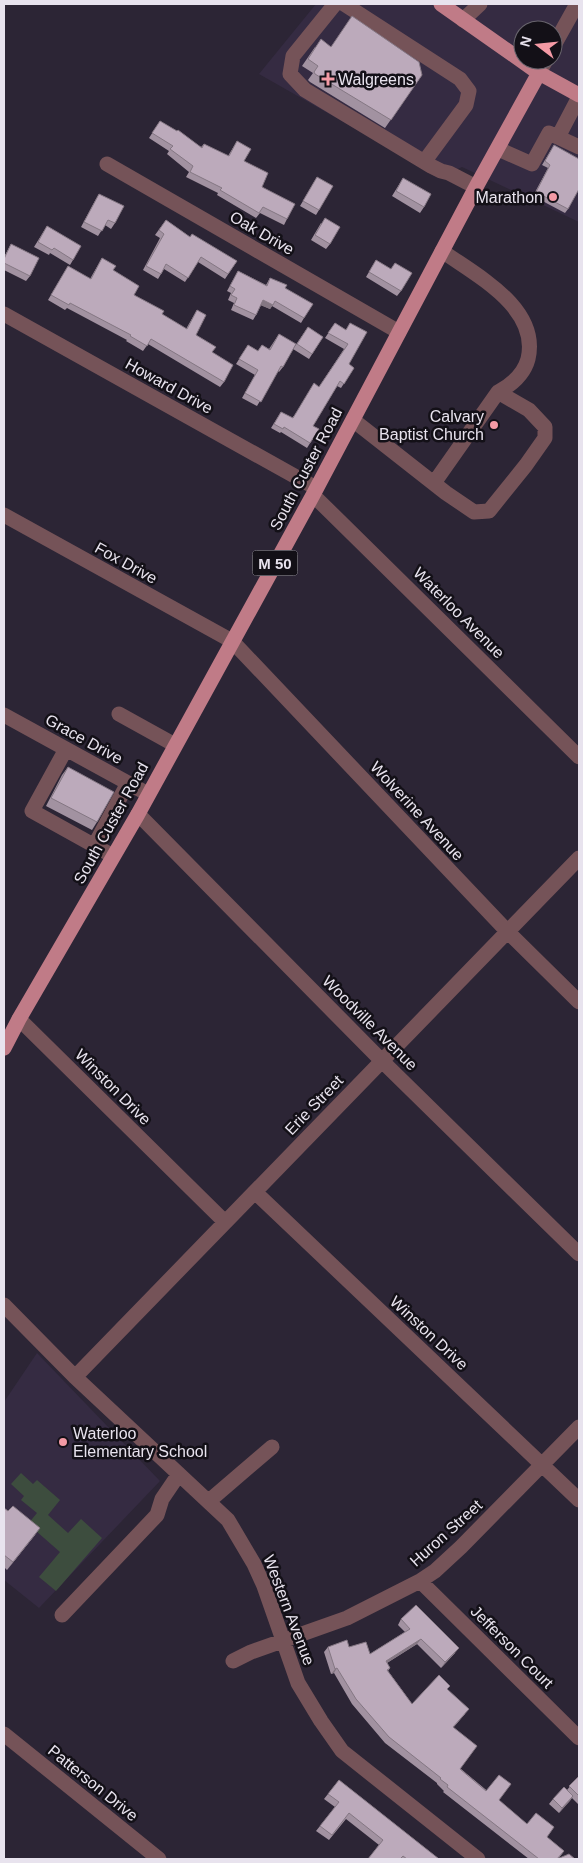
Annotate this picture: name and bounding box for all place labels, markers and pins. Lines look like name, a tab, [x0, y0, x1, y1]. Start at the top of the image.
place label: Walgreens	[338, 71, 414, 88]
marker: Walgreens	[322, 73, 334, 85]
place label: Marathon	[475, 189, 543, 206]
marker: Marathon	[547, 191, 559, 203]
place label: Calvary Baptist Church	[379, 408, 484, 443]
marker: Calvary Baptist Church	[488, 419, 500, 431]
place label: Waterloo Elementary School	[73, 1425, 207, 1460]
marker: Waterloo Elementary School	[57, 1436, 69, 1448]

